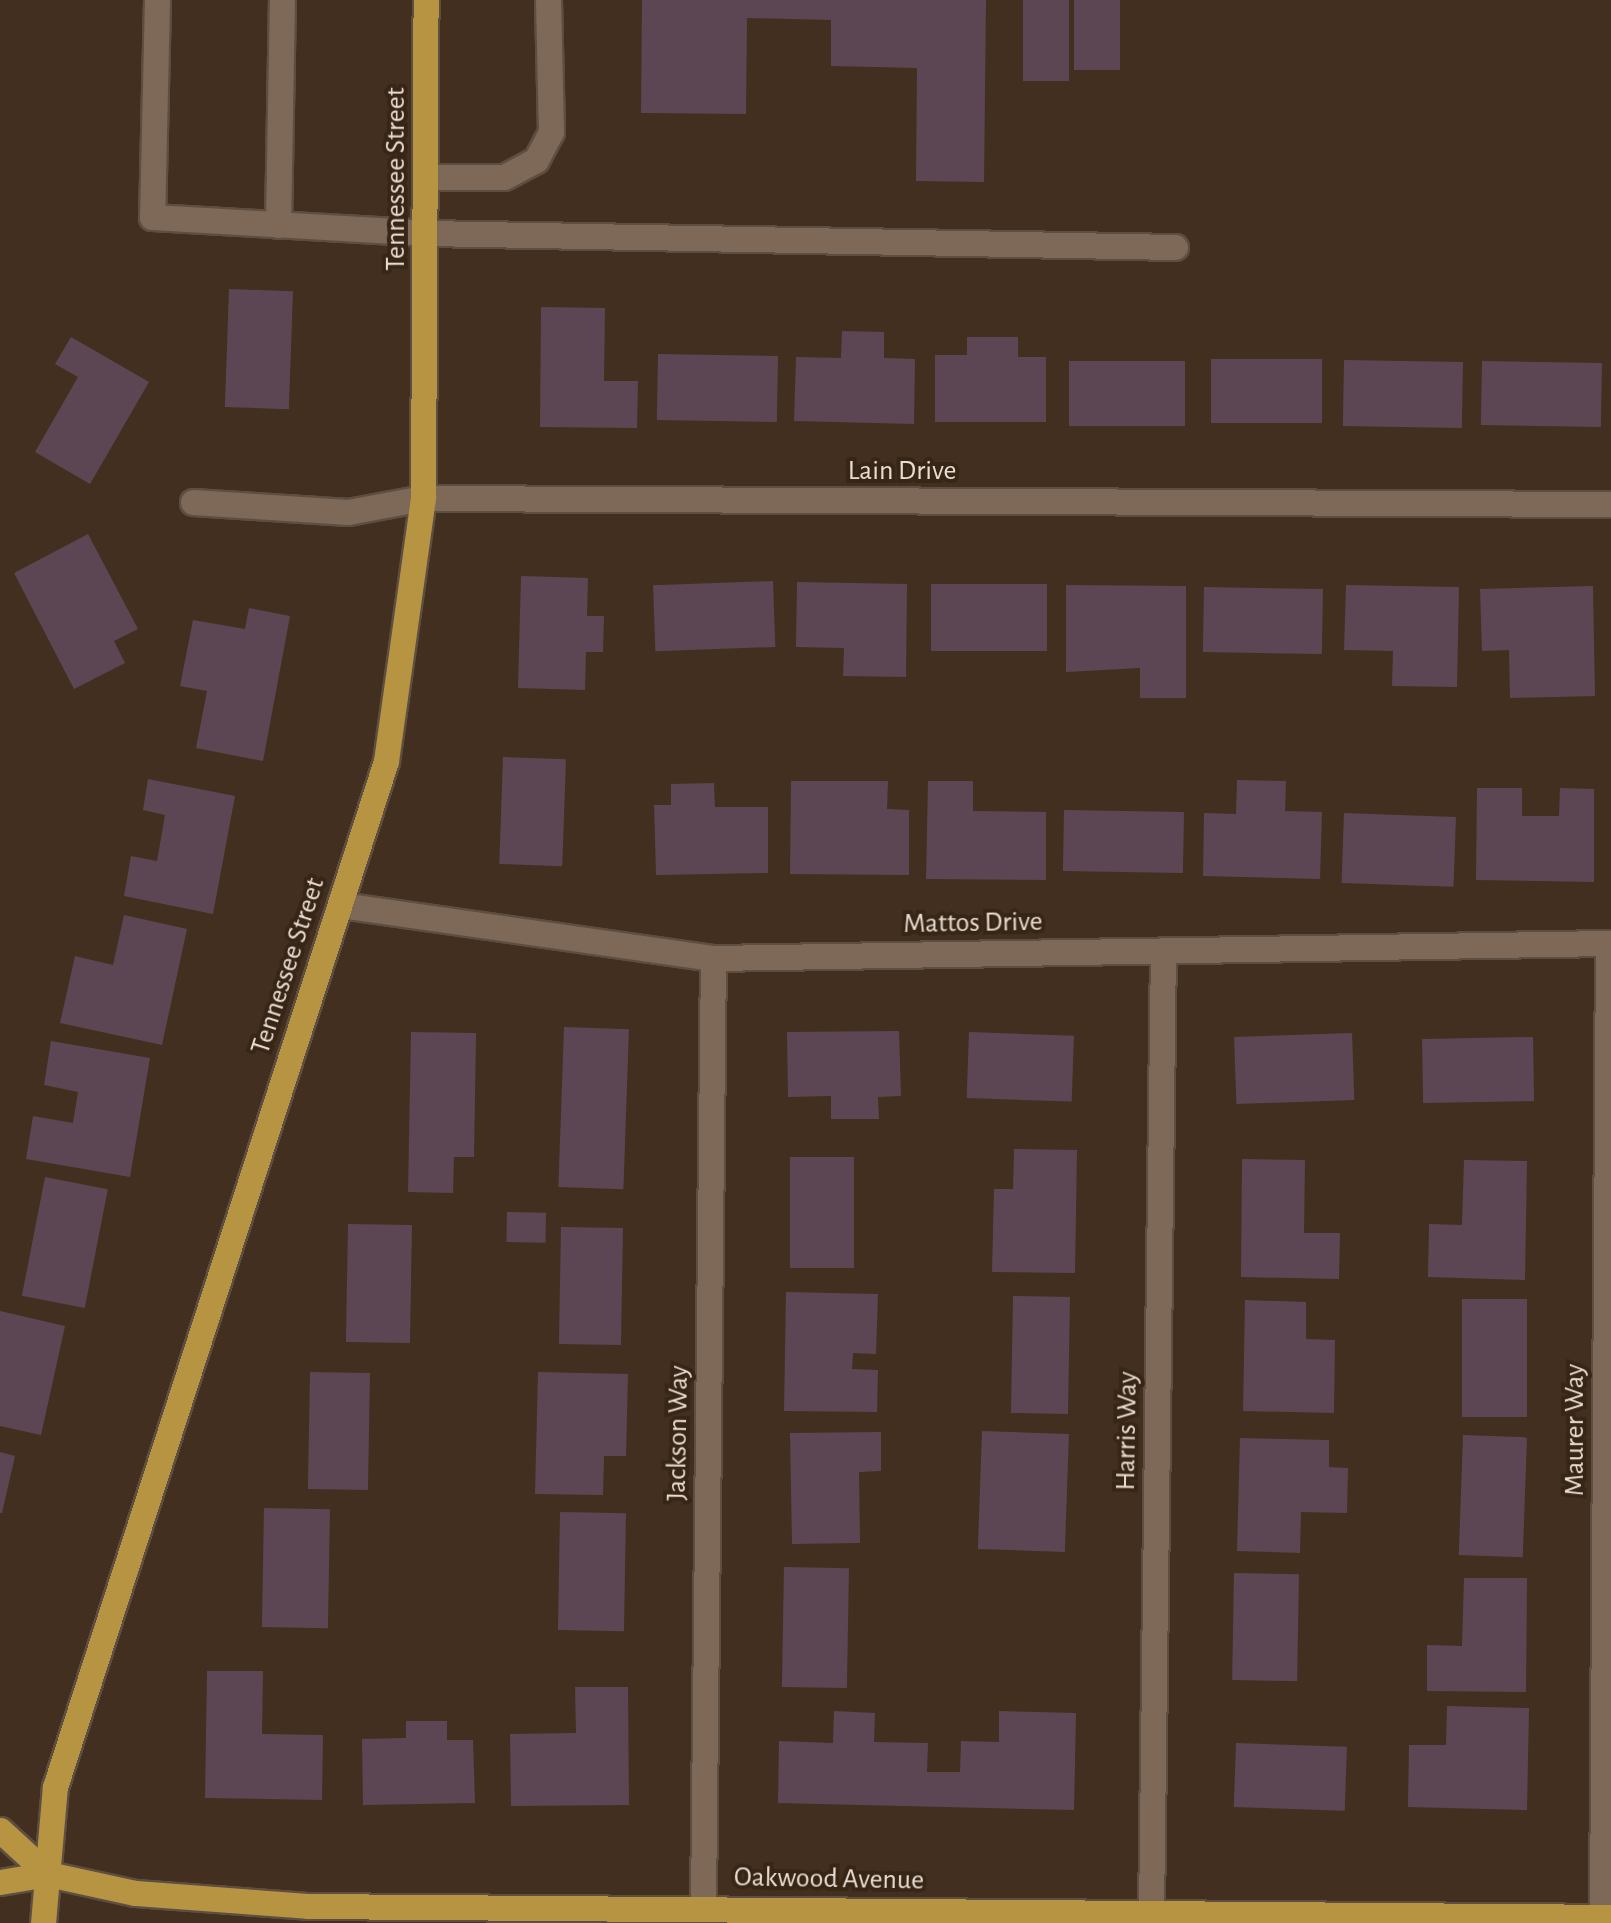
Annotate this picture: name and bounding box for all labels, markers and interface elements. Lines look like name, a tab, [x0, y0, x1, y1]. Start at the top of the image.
street label: Tennessee Street	[379, 87, 413, 271]
street label: Lain Drive	[848, 454, 956, 488]
street label: Tennessee Street	[244, 874, 332, 1058]
street label: Mattos Drive	[903, 905, 1043, 941]
street label: Maurer Way	[1558, 1364, 1592, 1496]
street label: Jackson Way	[660, 1365, 696, 1501]
street label: Harris Way	[1109, 1371, 1145, 1491]
street label: Oakwood Avenue	[734, 1861, 924, 1897]

